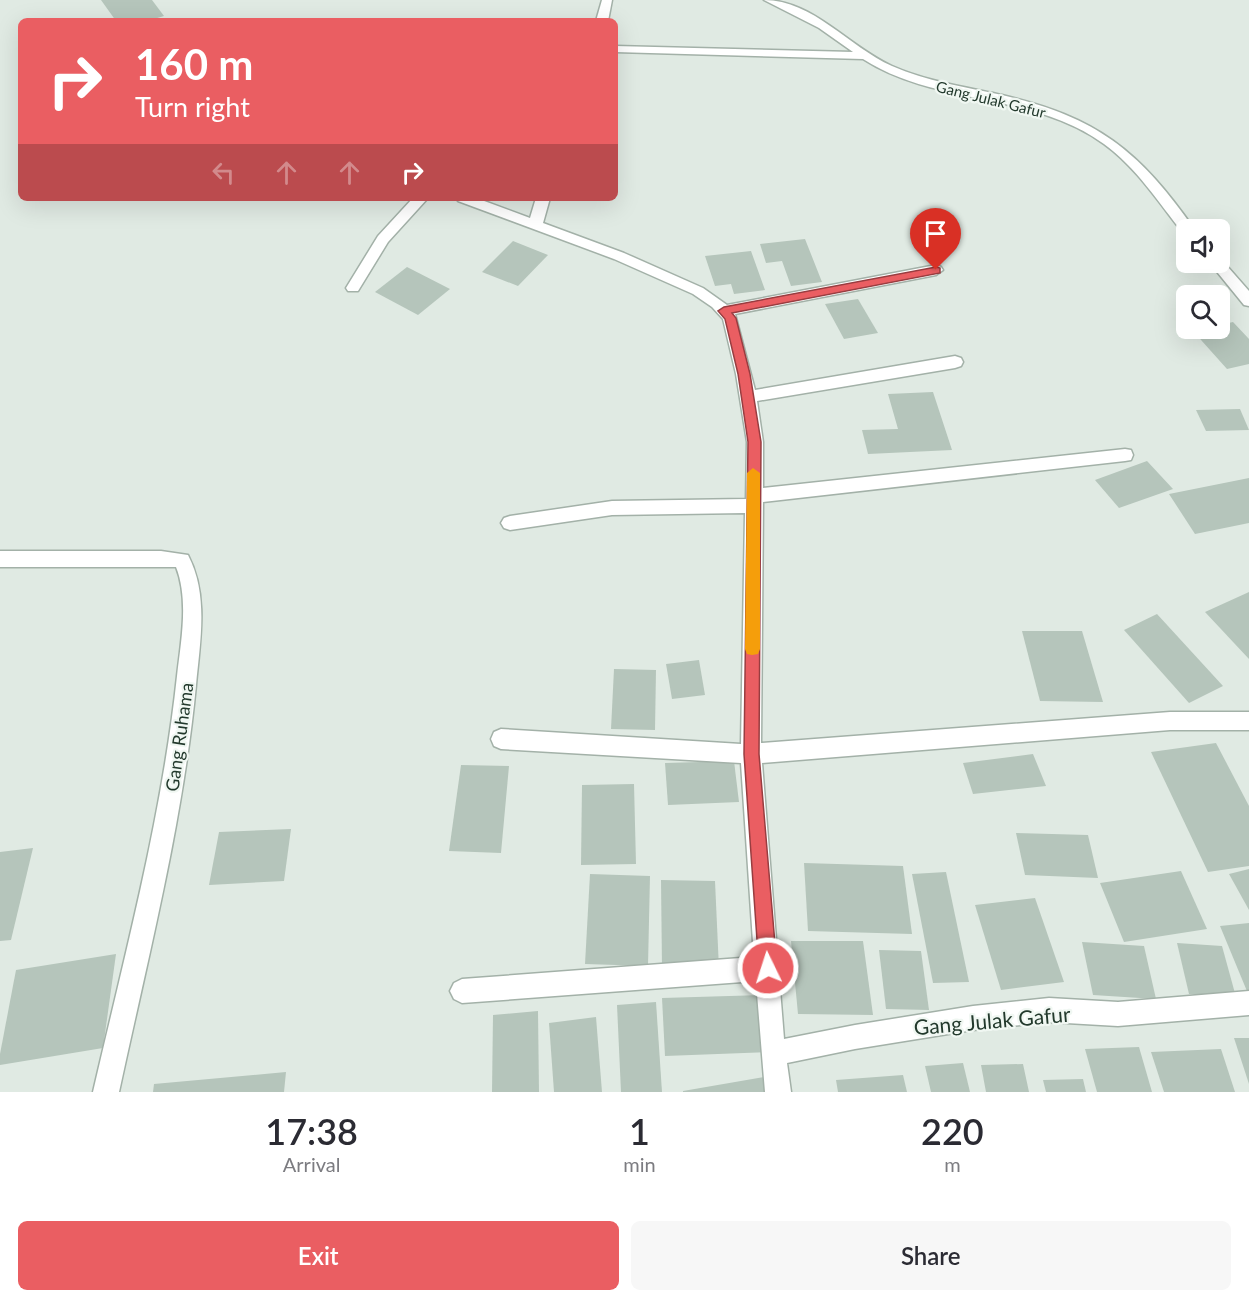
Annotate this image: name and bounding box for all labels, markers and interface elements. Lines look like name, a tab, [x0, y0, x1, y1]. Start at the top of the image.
text: 160 m	[135, 39, 253, 89]
icon: right	[36, 42, 114, 120]
street label: Gang Julak Gafur	[934, 77, 1048, 121]
text: Turn right	[135, 90, 250, 123]
icon: left	[207, 156, 240, 189]
icon: ahead	[270, 156, 303, 189]
icon: ahead	[333, 156, 366, 189]
icon: right	[396, 156, 429, 189]
pin	[910, 208, 961, 270]
icon: arrive	[919, 217, 952, 250]
map controls	[1176, 219, 1230, 339]
button: sound	[1176, 219, 1230, 273]
button: search	[1176, 285, 1230, 339]
street label: Gang Ruhama	[160, 681, 198, 793]
position arrow	[736, 936, 800, 1000]
street label: Gang Julak Gafur	[913, 1001, 1072, 1039]
text: 17:38	[265, 1109, 358, 1153]
text: 1	[629, 1109, 650, 1153]
text: 220	[921, 1109, 984, 1153]
text: Arrival	[283, 1152, 340, 1176]
text: min	[623, 1152, 656, 1176]
text: m	[944, 1152, 961, 1176]
button: Exit	[18, 1221, 619, 1290]
button: Share	[631, 1221, 1231, 1290]

